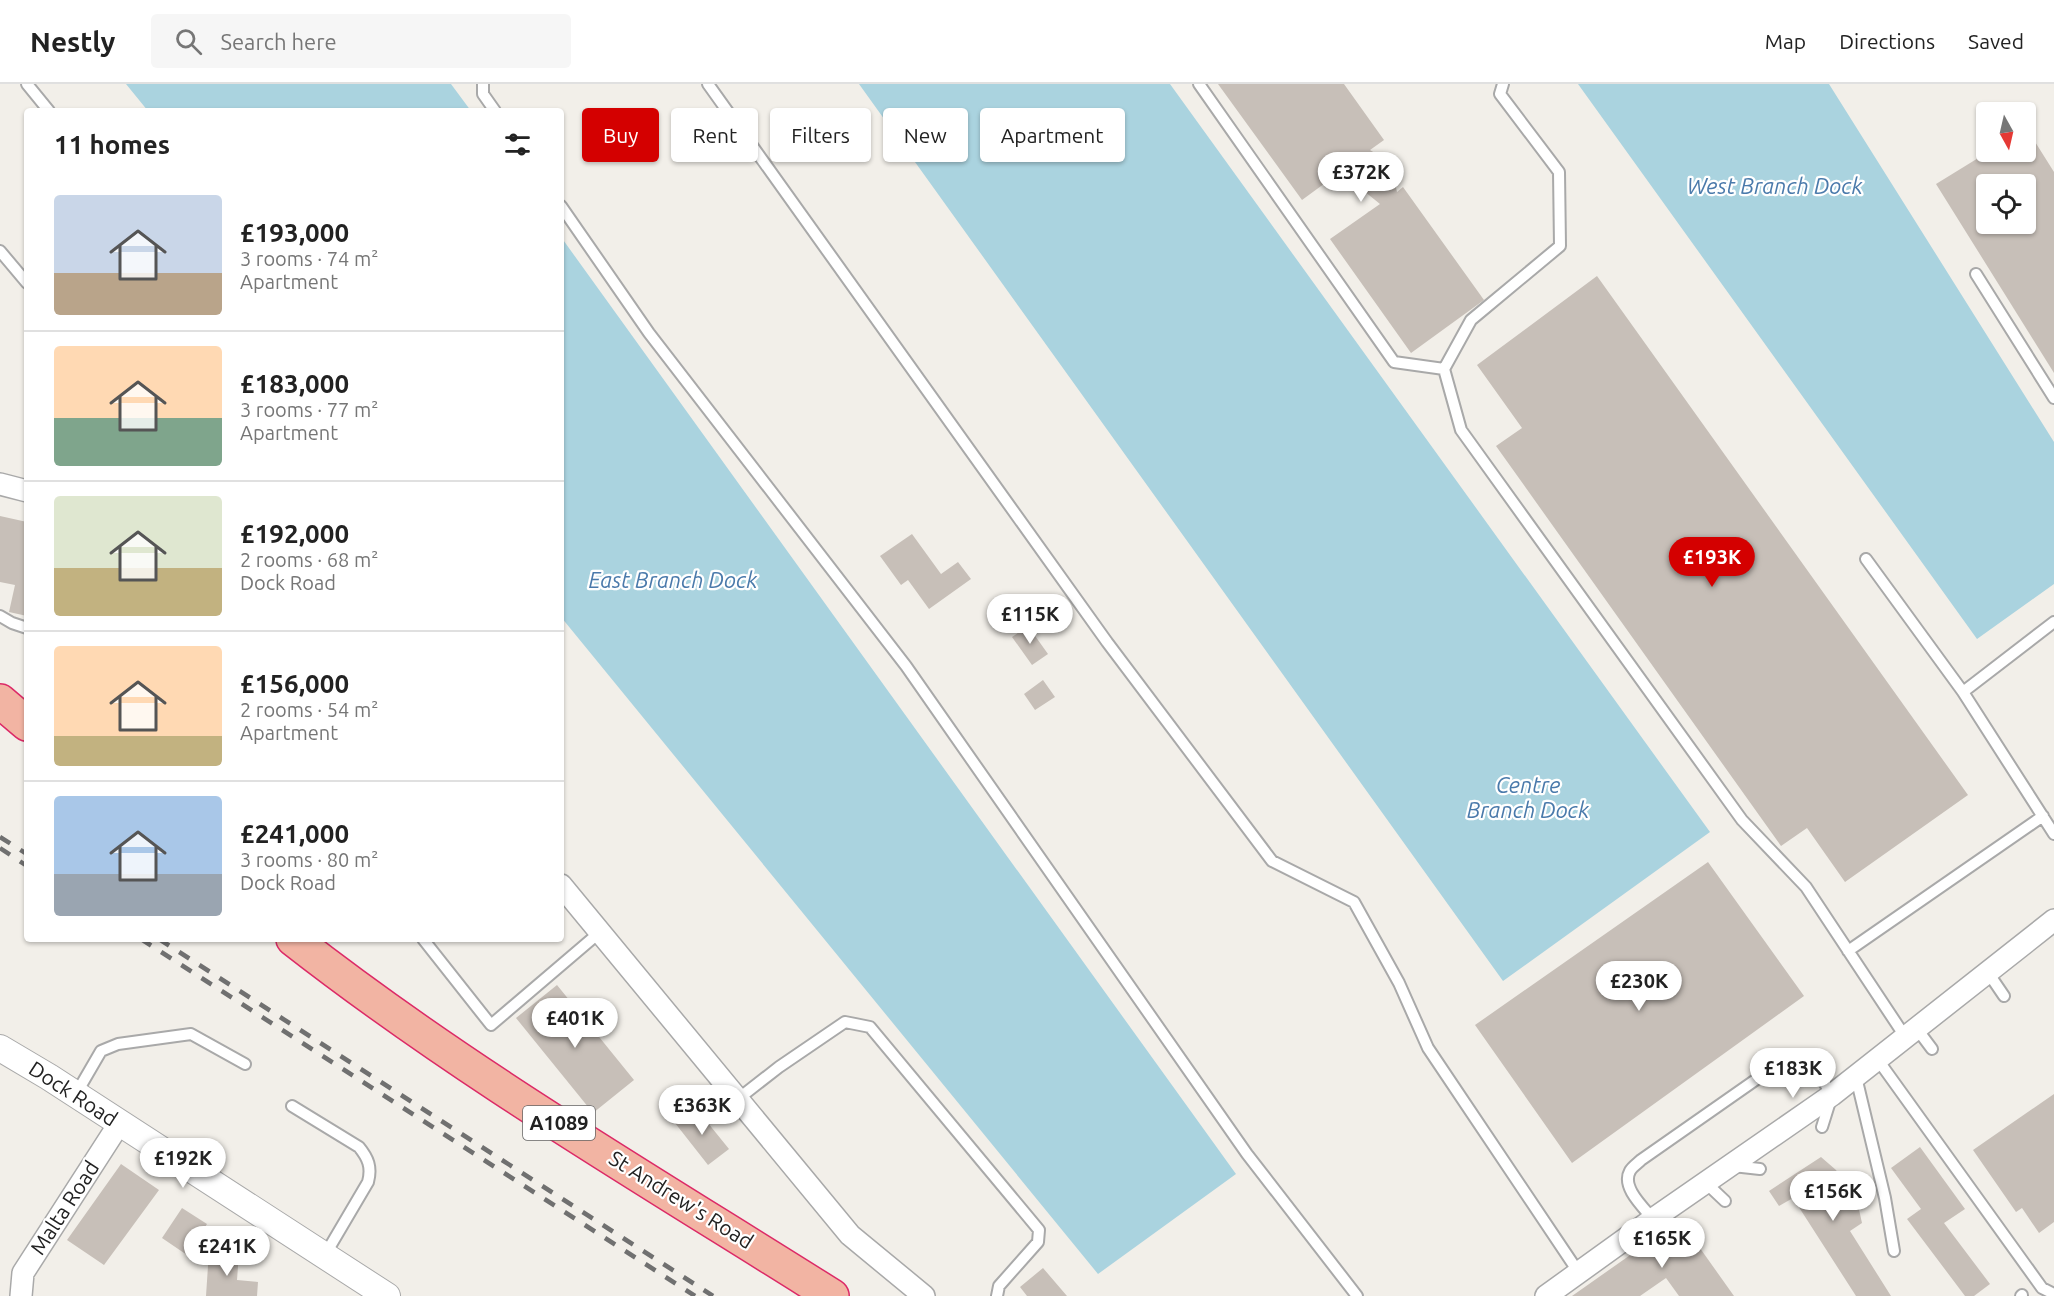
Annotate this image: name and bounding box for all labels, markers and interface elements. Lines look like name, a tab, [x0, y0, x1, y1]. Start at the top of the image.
search box	[151, 14, 571, 68]
icon: search	[172, 25, 205, 58]
text: Nestly	[30, 26, 115, 57]
text: Search here	[220, 29, 337, 54]
text: Map	[1765, 29, 1806, 53]
text: Directions	[1839, 29, 1935, 53]
text: Saved	[1968, 29, 2024, 53]
north arrow	[1976, 102, 2036, 162]
map controls	[1976, 102, 2036, 234]
chip: Buy	[582, 108, 659, 162]
chip: Rent	[671, 108, 758, 162]
chip: Filters	[770, 108, 871, 162]
chip: New	[883, 108, 968, 162]
chip: Apartment	[980, 108, 1125, 162]
icon: filters	[501, 128, 534, 161]
text: 11 homes	[54, 130, 170, 159]
pin: £372K	[1319, 152, 1403, 203]
text: £372K	[1332, 160, 1390, 183]
water label: West Branch Dock	[1687, 173, 1864, 198]
button: locate	[1976, 174, 2036, 234]
text: £193,000	[240, 218, 349, 247]
icon: home	[102, 219, 174, 291]
text: 3 rooms · 74 m²	[240, 247, 378, 270]
text: Apartment	[240, 270, 338, 293]
text: £183,000	[240, 369, 349, 398]
icon: home	[102, 370, 174, 442]
text: 3 rooms · 77 m²	[240, 398, 378, 421]
text: Apartment	[240, 421, 338, 444]
text: £192,000	[240, 519, 349, 548]
icon: home	[102, 520, 174, 592]
pin: £193K	[1670, 537, 1754, 588]
text: £193K	[1683, 545, 1741, 568]
text: 2 rooms · 68 m²	[240, 548, 378, 571]
water label: East Branch Dock	[588, 567, 758, 592]
text: Dock Road	[240, 571, 336, 594]
pin: £115K	[988, 594, 1072, 645]
text: £115K	[1001, 602, 1059, 625]
text: £156,000	[240, 669, 349, 698]
icon: home	[102, 670, 174, 742]
text: 2 rooms · 54 m²	[240, 698, 378, 721]
text: Apartment	[240, 721, 338, 744]
water label: Centre Branch Dock	[1467, 772, 1590, 822]
text: £241,000	[240, 819, 349, 848]
icon: home	[102, 820, 174, 892]
text: 3 rooms · 80 m²	[240, 848, 378, 871]
text: Dock Road	[240, 871, 336, 894]
pin: £230K	[1597, 961, 1681, 1012]
text: £230K	[1610, 969, 1668, 992]
pin: £401K	[533, 998, 617, 1049]
text: £401K	[546, 1006, 604, 1029]
pin: £183K	[1751, 1048, 1835, 1099]
street label: Dock Road	[25, 1056, 122, 1131]
text: £183K	[1764, 1056, 1822, 1079]
pin: £363K	[660, 1085, 744, 1136]
text: £363K	[673, 1093, 731, 1116]
road number: A1089	[523, 1106, 595, 1140]
pin: £192K	[141, 1138, 225, 1189]
street label: St Andrew's Road	[605, 1145, 758, 1253]
text: £192K	[154, 1146, 212, 1169]
street label: Malta Road	[25, 1156, 103, 1259]
pin: £156K	[1791, 1171, 1875, 1222]
text: £156K	[1804, 1179, 1862, 1202]
pin: £165K	[1620, 1218, 1704, 1269]
pin: £241K	[185, 1226, 269, 1277]
text: £165K	[1633, 1226, 1691, 1249]
text: £241K	[198, 1234, 256, 1257]

